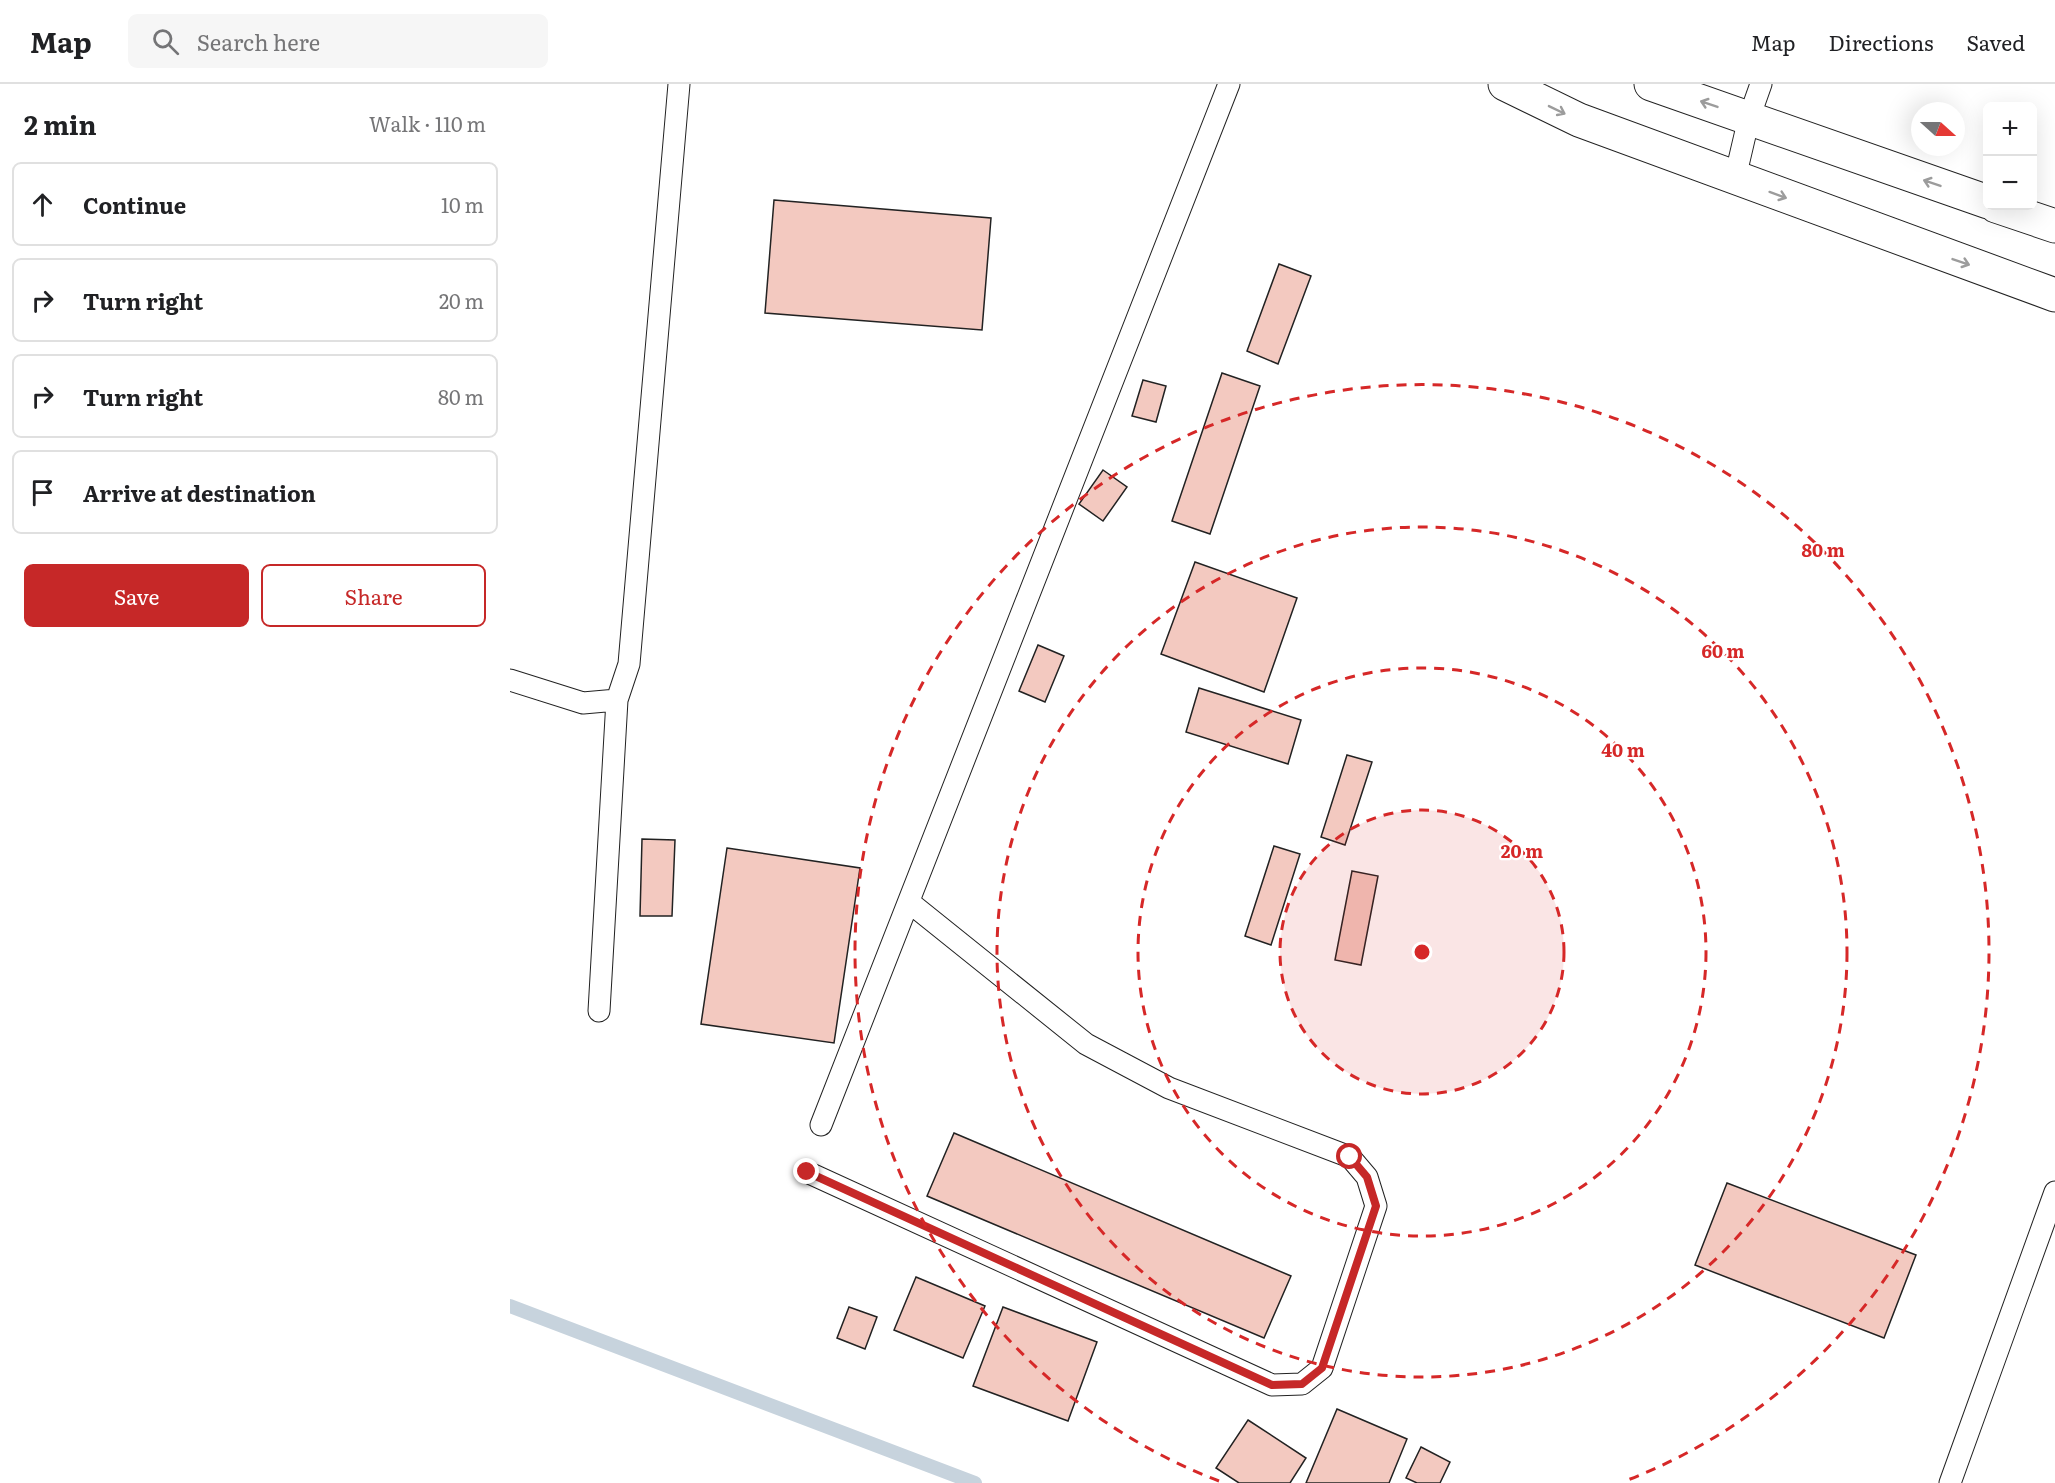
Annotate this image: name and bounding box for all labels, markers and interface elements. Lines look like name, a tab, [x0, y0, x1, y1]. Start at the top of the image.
search box	[128, 14, 548, 68]
text: Map	[30, 20, 92, 62]
icon: search	[149, 25, 182, 58]
text: Search here	[197, 25, 320, 58]
text: Map	[1751, 26, 1796, 57]
text: Directions	[1829, 26, 1934, 57]
text: Saved	[1967, 26, 2025, 57]
one-way arrow	[1700, 98, 1719, 109]
north arrow	[1911, 102, 1965, 156]
map controls	[1983, 102, 2037, 210]
button: +	[1983, 102, 2037, 156]
text: 2 min	[24, 104, 97, 143]
one-way arrow	[1548, 104, 1566, 116]
text: Walk · 110 m	[369, 108, 486, 138]
button: −	[1983, 156, 2037, 210]
one-way arrow	[1923, 176, 1942, 187]
icon: ahead	[26, 188, 59, 221]
text: Continue	[83, 188, 186, 221]
text: 10 m	[441, 189, 484, 219]
one-way arrow	[1769, 190, 1787, 201]
one-way arrow	[1952, 257, 1970, 268]
icon: right	[26, 284, 59, 317]
text: Turn right	[83, 284, 203, 317]
text: 20 m	[439, 285, 484, 315]
icon: right	[26, 380, 59, 413]
text: Turn right	[83, 380, 203, 413]
text: 80 m	[438, 381, 484, 411]
icon: arrive	[26, 476, 59, 509]
text: Arrive at destination	[83, 476, 316, 509]
text: 80 m	[1801, 536, 1845, 563]
button: Save	[24, 564, 249, 627]
button: Share	[261, 564, 486, 627]
text: 60 m	[1701, 637, 1745, 664]
text: 40 m	[1601, 736, 1645, 763]
text: 20 m	[1501, 837, 1543, 864]
centre of rings	[1412, 942, 1432, 962]
route start	[1336, 1143, 1362, 1169]
route end	[793, 1158, 819, 1184]

